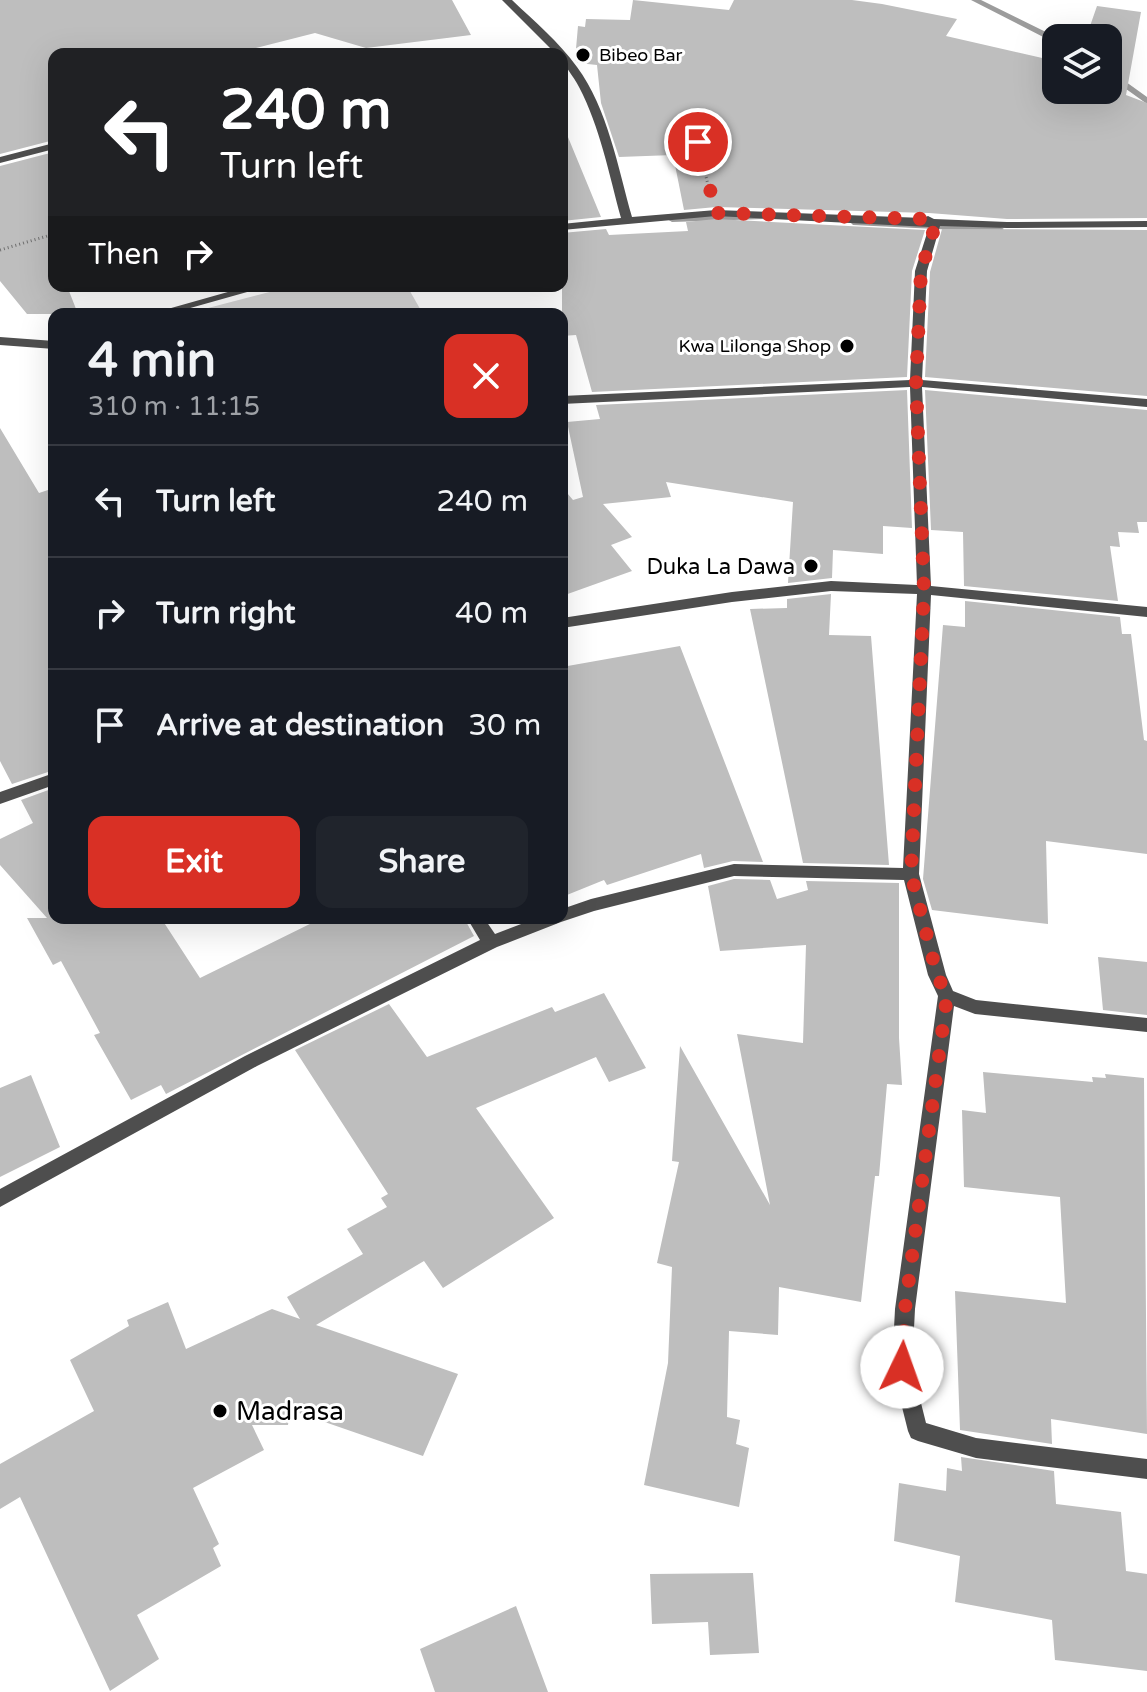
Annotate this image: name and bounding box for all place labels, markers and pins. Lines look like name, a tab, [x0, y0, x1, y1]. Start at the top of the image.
place label: Bibeo Bar	[599, 44, 683, 66]
marker: Bibeo Bar	[574, 46, 592, 64]
pin	[664, 108, 732, 176]
place label: Kwa Lilonga Shop	[678, 335, 831, 357]
marker: Kwa Lilonga Shop	[838, 337, 856, 355]
place label: Duka La Dawa	[647, 554, 795, 580]
marker: Duka La Dawa	[802, 557, 820, 575]
place label: Madrasa	[236, 1396, 344, 1427]
marker: Madrasa	[211, 1402, 229, 1420]

